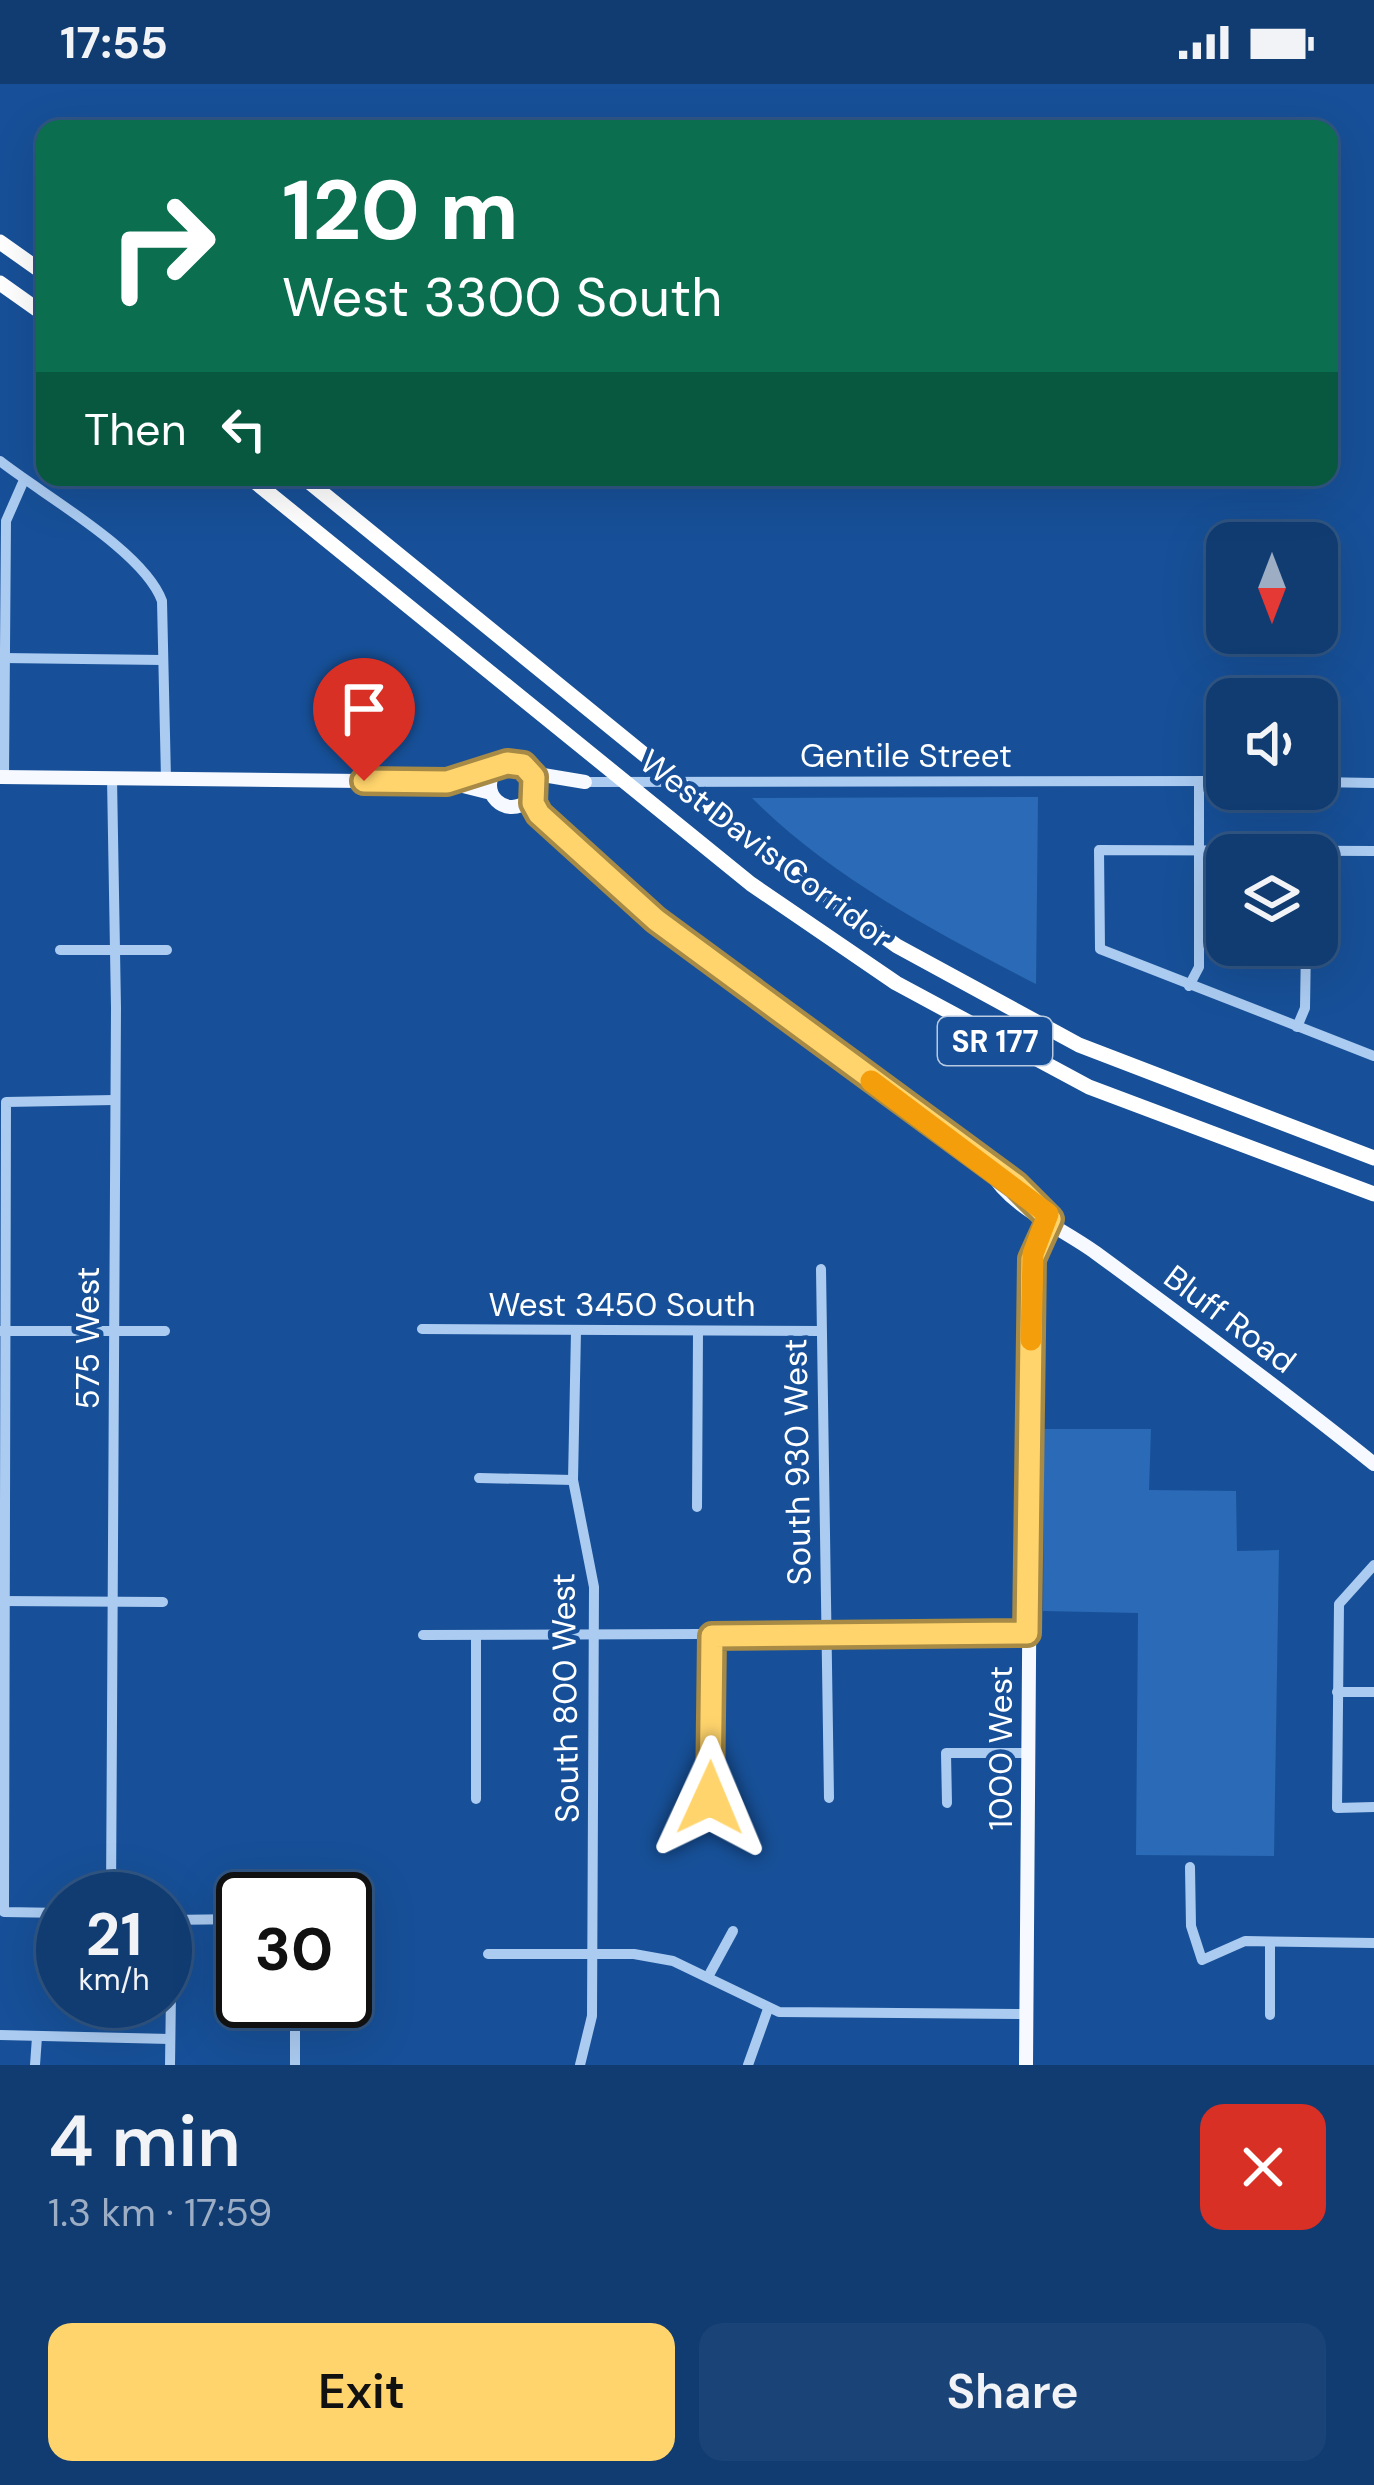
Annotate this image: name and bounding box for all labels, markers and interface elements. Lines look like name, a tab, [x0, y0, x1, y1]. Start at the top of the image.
text: 17:55	[60, 13, 168, 72]
text: 120 m	[282, 156, 519, 265]
icon: right	[84, 168, 240, 324]
text: West 3300 South	[282, 262, 722, 333]
icon: left	[211, 396, 277, 462]
text: Then	[84, 400, 187, 459]
north arrow	[1206, 522, 1338, 654]
map controls	[1206, 522, 1338, 966]
pin	[313, 658, 415, 781]
icon: arrive	[331, 676, 397, 742]
button: sound	[1206, 678, 1338, 810]
street label: Gentile Street	[800, 734, 1012, 777]
street label: West Davis Corridor	[631, 740, 901, 958]
button: layers	[1206, 834, 1338, 966]
road number: SR 177	[938, 1017, 1052, 1065]
street label: Bluff Road	[1155, 1255, 1305, 1383]
street label: 575 West	[66, 1267, 109, 1409]
street label: West 3450 South	[488, 1283, 756, 1326]
street label: South 930 West	[773, 1338, 821, 1586]
street label: South 800 West	[541, 1573, 589, 1823]
street label: 1000 West	[979, 1666, 1022, 1830]
position arrow	[647, 1735, 773, 1861]
speed limit sign: 30	[216, 1872, 372, 2028]
text: 21	[86, 1895, 142, 1974]
text: km/h	[79, 1960, 149, 1999]
text: 4 min	[48, 2095, 241, 2188]
button: close	[1200, 2104, 1326, 2230]
text: 1.3 km · 17:59	[48, 2187, 272, 2238]
button: Exit	[48, 2323, 675, 2461]
button: Share	[699, 2323, 1326, 2461]

